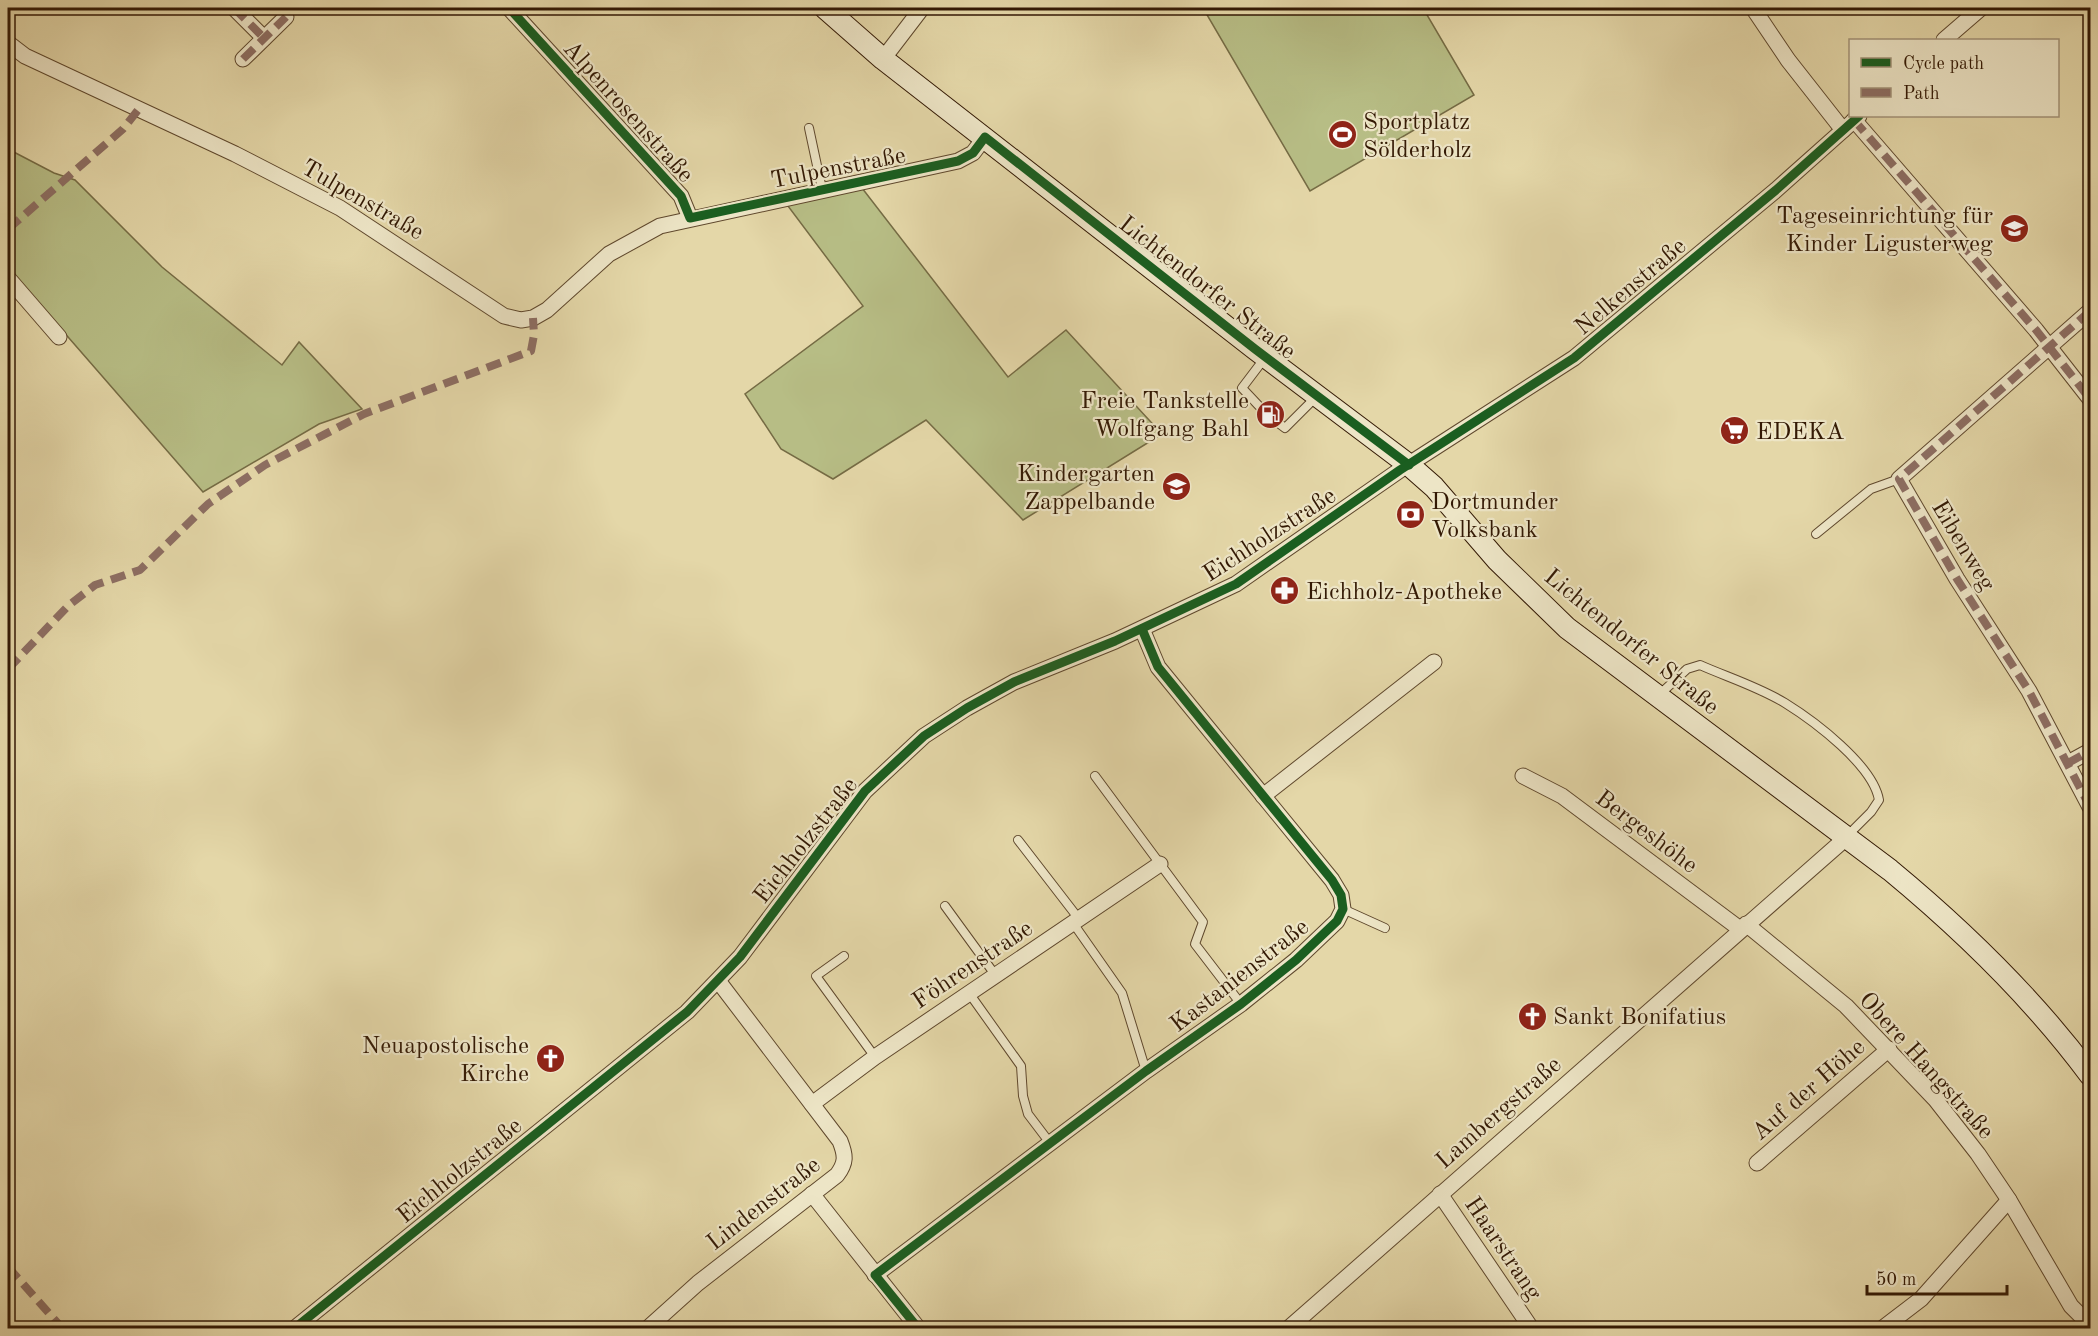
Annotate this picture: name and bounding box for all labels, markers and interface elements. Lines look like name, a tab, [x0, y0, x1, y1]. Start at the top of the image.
street label: Alpenrosenstraße	[558, 37, 697, 188]
legend	[1849, 39, 2059, 117]
text: Cycle path	[1903, 55, 1984, 73]
text: Path	[1903, 85, 1940, 103]
place label: Sportplatz Sölderholz	[1363, 111, 1472, 163]
sports icon: Sportplatz Sölderholz	[1326, 119, 1358, 151]
street label: Tulpenstraße	[769, 144, 908, 194]
street label: Tulpenstraße	[297, 156, 427, 245]
place label: Tageseinrichtung für Kinder Ligusterweg	[1776, 205, 1993, 257]
street label: Lichtendorfer Straße	[1114, 212, 1300, 365]
school or university icon: Tageseinrichtung für Kinder Ligusterweg	[1998, 213, 2030, 245]
street label: Nelkenstraße	[1571, 234, 1691, 341]
place label: Freie Tankstelle Wolfgang Bahl	[1081, 390, 1249, 442]
fuel station icon: Freie Tankstelle Wolfgang Bahl	[1254, 398, 1286, 430]
supermarket icon: EDEKA	[1719, 415, 1751, 447]
place label: EDEKA	[1756, 421, 1844, 445]
place label: Kindergarten Zappelbande	[1017, 463, 1155, 515]
school or university icon: Kindergarten Zappelbande	[1160, 471, 1192, 503]
street label: Eichholzstraße	[1200, 484, 1341, 587]
place label: Dortmunder Volksbank	[1431, 491, 1558, 543]
street label: Eibenweg	[1926, 497, 1999, 595]
bank icon: Dortmunder Volksbank	[1394, 499, 1426, 531]
street label: Lichtendorfer Straße	[1539, 565, 1723, 720]
pharmacy icon: Eichholz-Apotheke	[1269, 575, 1301, 607]
place label: Eichholz-Apotheke	[1306, 581, 1502, 605]
street label: Eichholzstraße	[750, 774, 863, 909]
street label: Bergeshöhe	[1590, 787, 1701, 879]
street label: Kastanienstraße	[1167, 915, 1314, 1038]
street label: Föhrenstraße	[909, 917, 1038, 1015]
street label: Obere Hangstraße	[1853, 988, 1998, 1144]
church icon: Sankt Bonifatius	[1516, 1000, 1548, 1032]
place label: Sankt Bonifatius	[1553, 1006, 1726, 1030]
place label: Neuapostolische Kirche	[362, 1035, 529, 1087]
street label: Auf der Höhe	[1748, 1035, 1870, 1146]
church icon: Neuapostolische Kirche	[534, 1043, 566, 1075]
street label: Lambergstraße	[1432, 1053, 1567, 1174]
street label: Eichholzstraße	[393, 1114, 527, 1229]
street label: Lindenstraße	[703, 1153, 825, 1256]
street label: Haarstrang	[1459, 1193, 1546, 1305]
scale bar	[1867, 1258, 2006, 1296]
text: 50 m	[1876, 1271, 1916, 1289]

